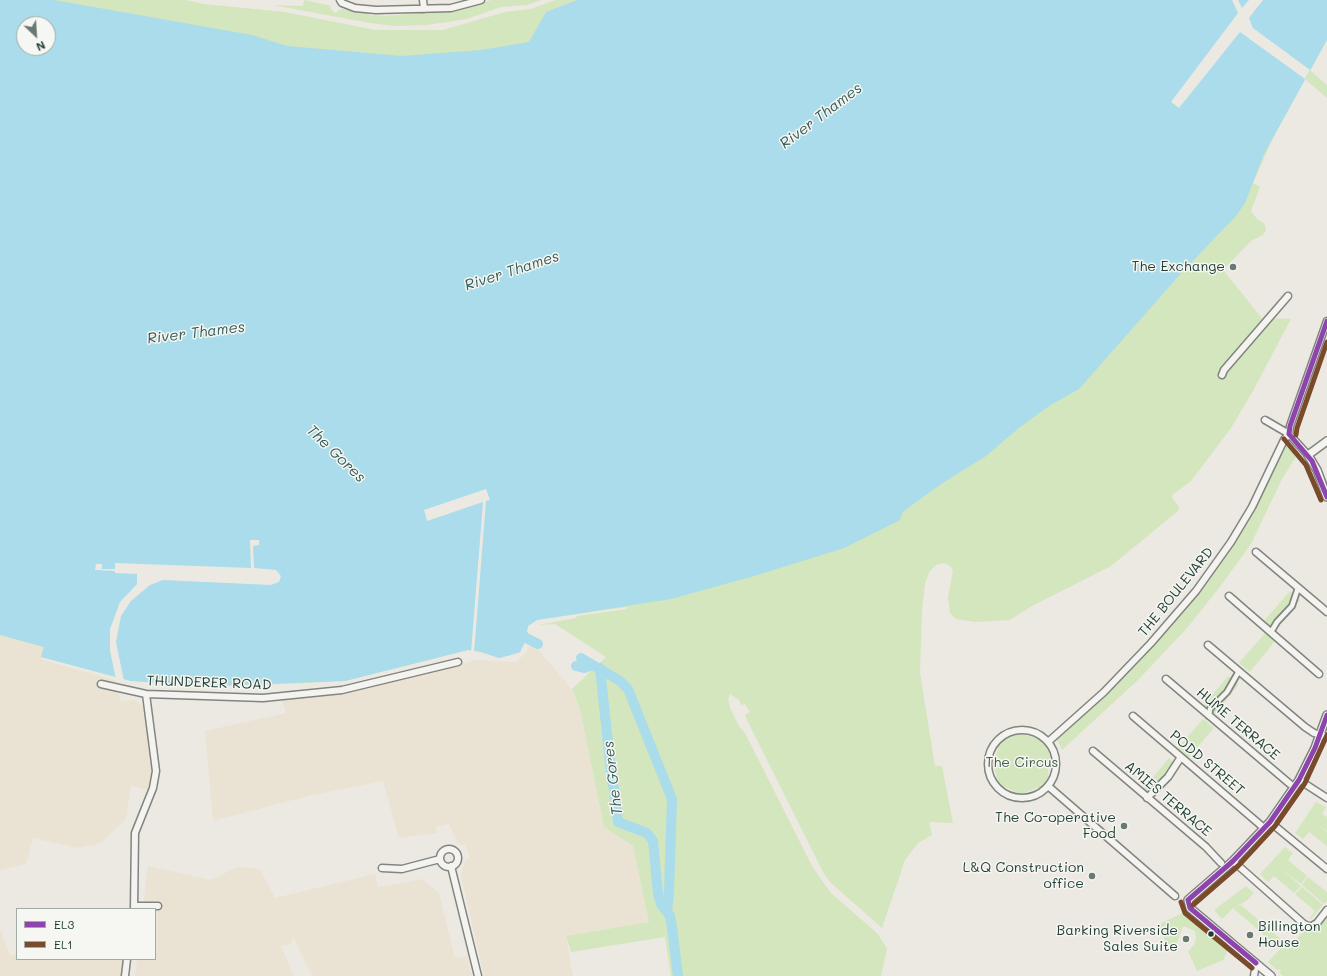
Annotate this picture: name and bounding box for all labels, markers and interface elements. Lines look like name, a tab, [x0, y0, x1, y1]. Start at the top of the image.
north arrow	[16, 16, 56, 56]
text: N	[34, 38, 48, 55]
water label: River Thames	[776, 79, 866, 153]
water label: River Thames	[462, 247, 562, 295]
place label: The Exchange	[1132, 259, 1225, 275]
marker: The Exchange	[1228, 262, 1238, 272]
water label: River Thames	[146, 318, 246, 348]
water label: The Gores	[303, 421, 369, 487]
street label: THE BOULEVARD	[1135, 544, 1217, 640]
street label: THUNDERER ROAD	[146, 672, 272, 694]
street label: HUME TERRACE	[1193, 684, 1283, 764]
street label: PODD STREET	[1166, 727, 1248, 799]
water label: The Gores	[599, 740, 627, 816]
park label: The Circus	[986, 755, 1058, 771]
street label: AMIES TERRACE	[1121, 758, 1215, 840]
place label: The Co-operative Food	[995, 810, 1116, 842]
marker: The Co-operative Food	[1119, 821, 1129, 831]
place label: L&Q Construction office	[963, 860, 1084, 892]
marker: L&Q Construction office	[1087, 871, 1097, 881]
legend	[16, 908, 156, 960]
text: EL3	[54, 916, 74, 932]
place label: Billington House	[1258, 919, 1320, 952]
place label: Barking Riverside Sales Suite	[1056, 923, 1178, 956]
unlabelled marker	[1206, 929, 1216, 939]
marker: Billington House	[1245, 930, 1255, 940]
marker: Barking Riverside Sales Suite	[1181, 934, 1191, 944]
text: EL1	[54, 936, 73, 952]

